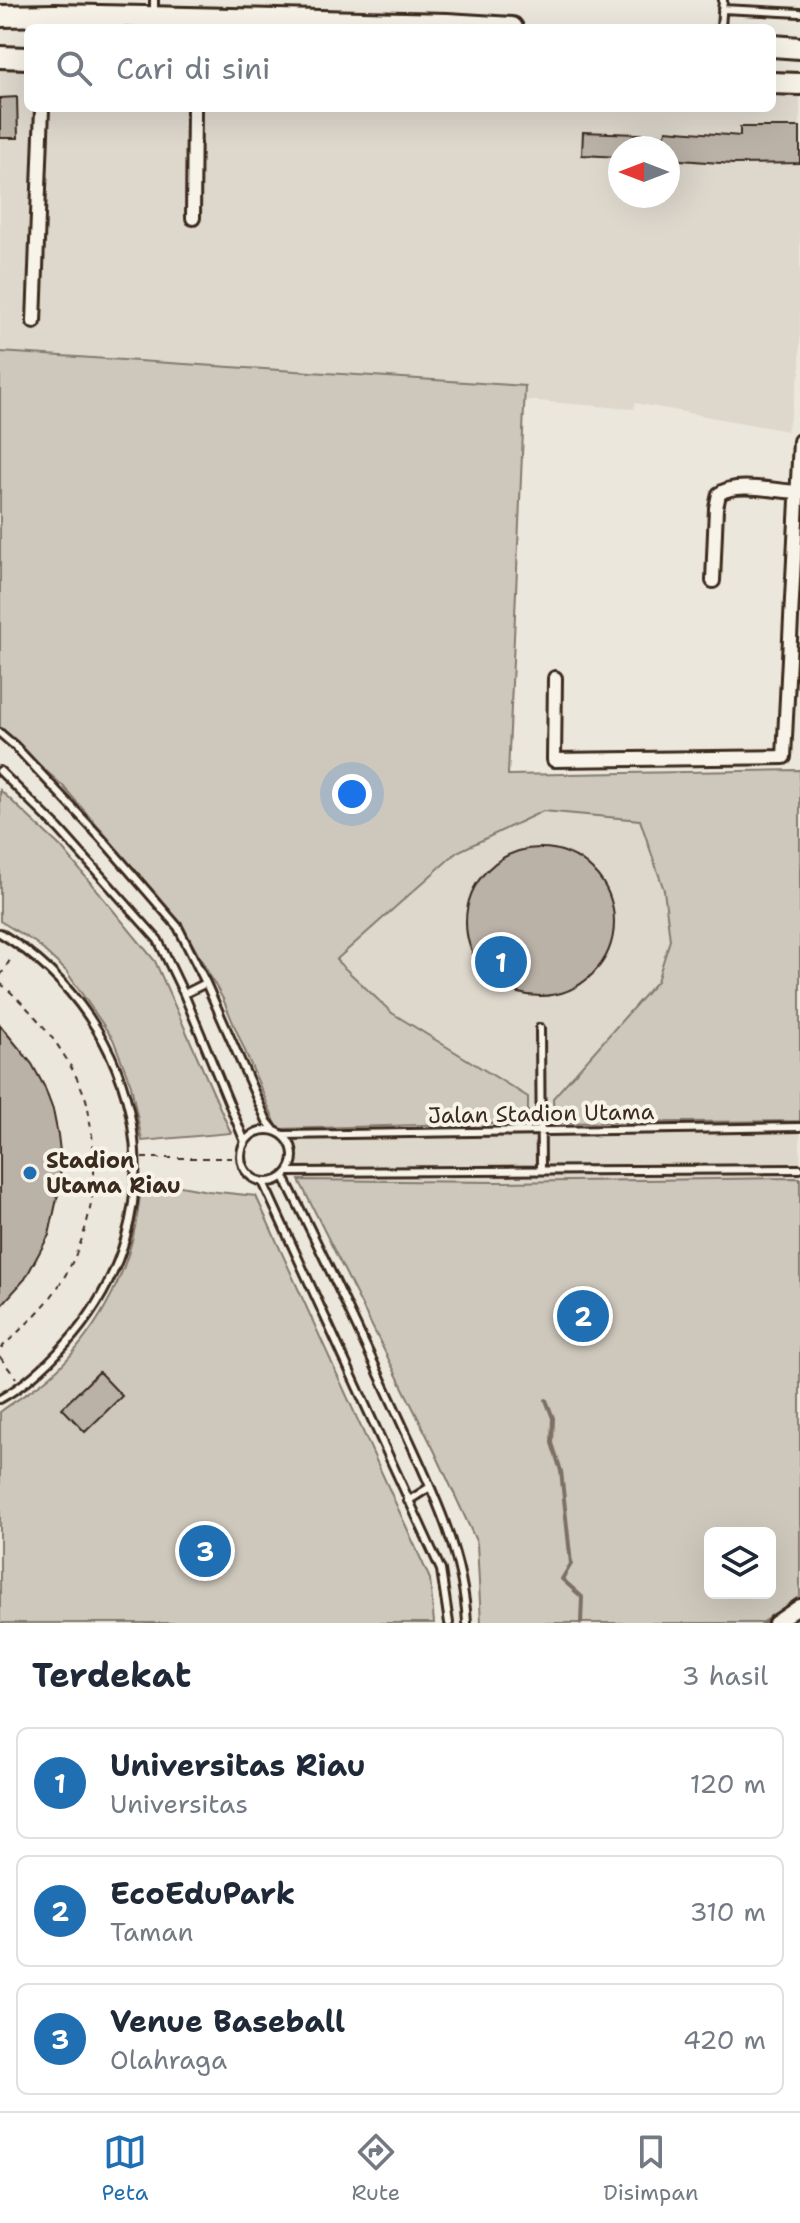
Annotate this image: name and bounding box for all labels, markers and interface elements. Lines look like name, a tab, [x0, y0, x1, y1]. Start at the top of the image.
search box	[24, 24, 776, 112]
icon: search	[52, 46, 96, 90]
text: Cari di sini	[116, 48, 271, 89]
north arrow	[608, 136, 680, 208]
your location	[332, 774, 372, 814]
pin: 1	[475, 932, 527, 992]
street label: Jalan Stadion Utama	[428, 1097, 655, 1130]
place label: Stadion Utama Riau	[46, 1146, 181, 1200]
marker: Stadion Utama Riau	[21, 1164, 39, 1182]
pin: 2	[557, 1286, 609, 1346]
pin: 3	[179, 1521, 231, 1581]
map controls	[704, 1527, 776, 1599]
button: layers	[704, 1527, 776, 1599]
text: Terdekat	[32, 1652, 191, 1698]
text: 3 hasil	[682, 1658, 768, 1693]
text: Universitas Riau	[110, 1745, 366, 1786]
text: 1	[54, 1766, 66, 1801]
text: 120 m	[690, 1766, 766, 1801]
text: Universitas	[110, 1786, 248, 1821]
text: EcoEduPark	[110, 1873, 295, 1914]
text: 2	[51, 1894, 69, 1929]
text: 310 m	[690, 1894, 766, 1929]
text: Taman	[110, 1914, 193, 1949]
text: Venue Baseball	[110, 2001, 345, 2042]
text: 3	[51, 2022, 69, 2057]
text: 420 m	[683, 2022, 766, 2057]
text: Olahraga	[110, 2042, 227, 2077]
tab: Peta	[102, 2130, 148, 2207]
tab: Rute	[351, 2130, 400, 2207]
tab: Disimpan	[603, 2130, 698, 2207]

